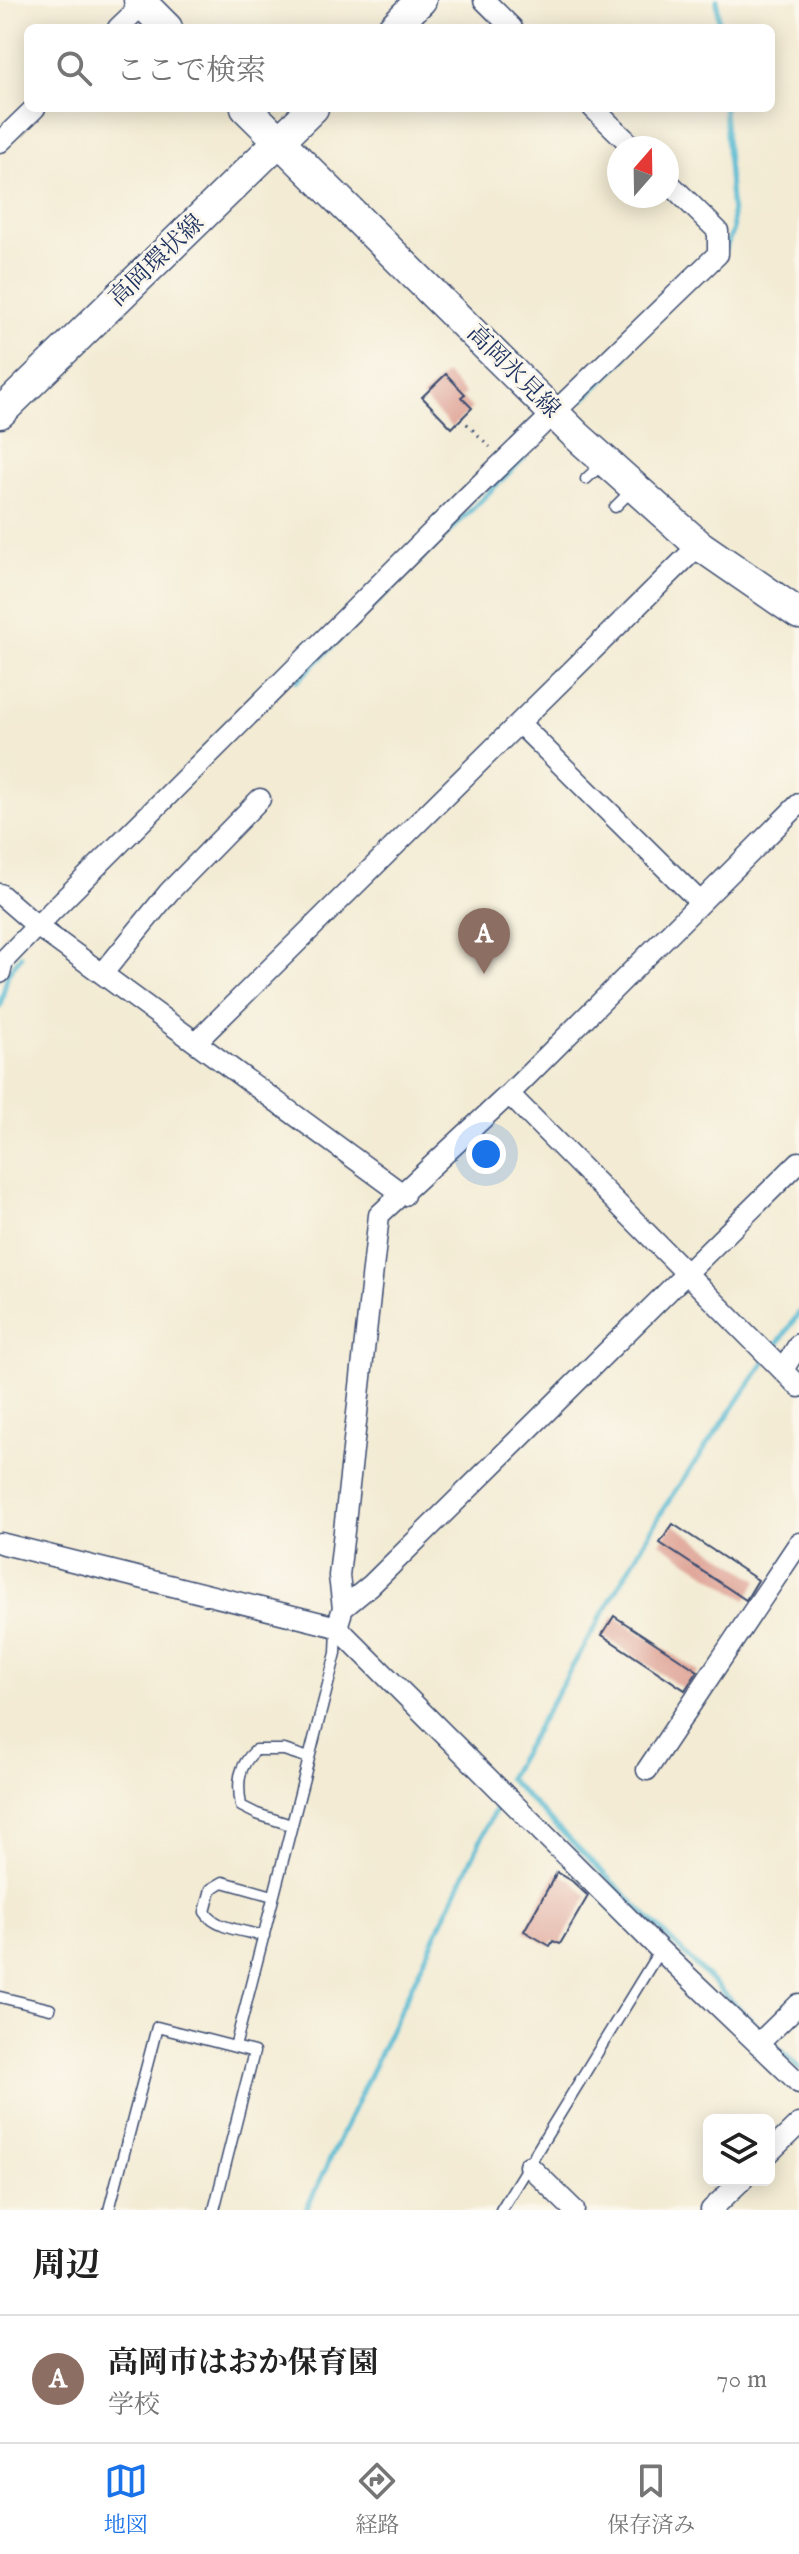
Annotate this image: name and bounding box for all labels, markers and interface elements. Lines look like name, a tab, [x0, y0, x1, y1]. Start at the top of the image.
search box	[24, 24, 775, 112]
icon: search	[52, 46, 96, 90]
text: ここで検索	[116, 53, 266, 91]
north arrow	[607, 136, 679, 208]
street label: 高岡環状線	[103, 208, 211, 314]
street label: 高岡氷見線	[460, 319, 566, 425]
pin: A	[458, 908, 510, 974]
your location	[466, 1134, 506, 1174]
map controls	[703, 2114, 775, 2186]
button: layers	[703, 2114, 775, 2186]
text: 周辺	[32, 2245, 100, 2288]
text: 高岡市はおか保育園	[108, 2345, 378, 2383]
text: A	[49, 2363, 67, 2396]
text: 70 m	[716, 2363, 767, 2396]
text: 学校	[108, 2389, 160, 2422]
tab: 地図	[104, 2459, 148, 2540]
tab: 経路	[355, 2459, 399, 2540]
tab: 保存済み	[607, 2459, 695, 2540]

